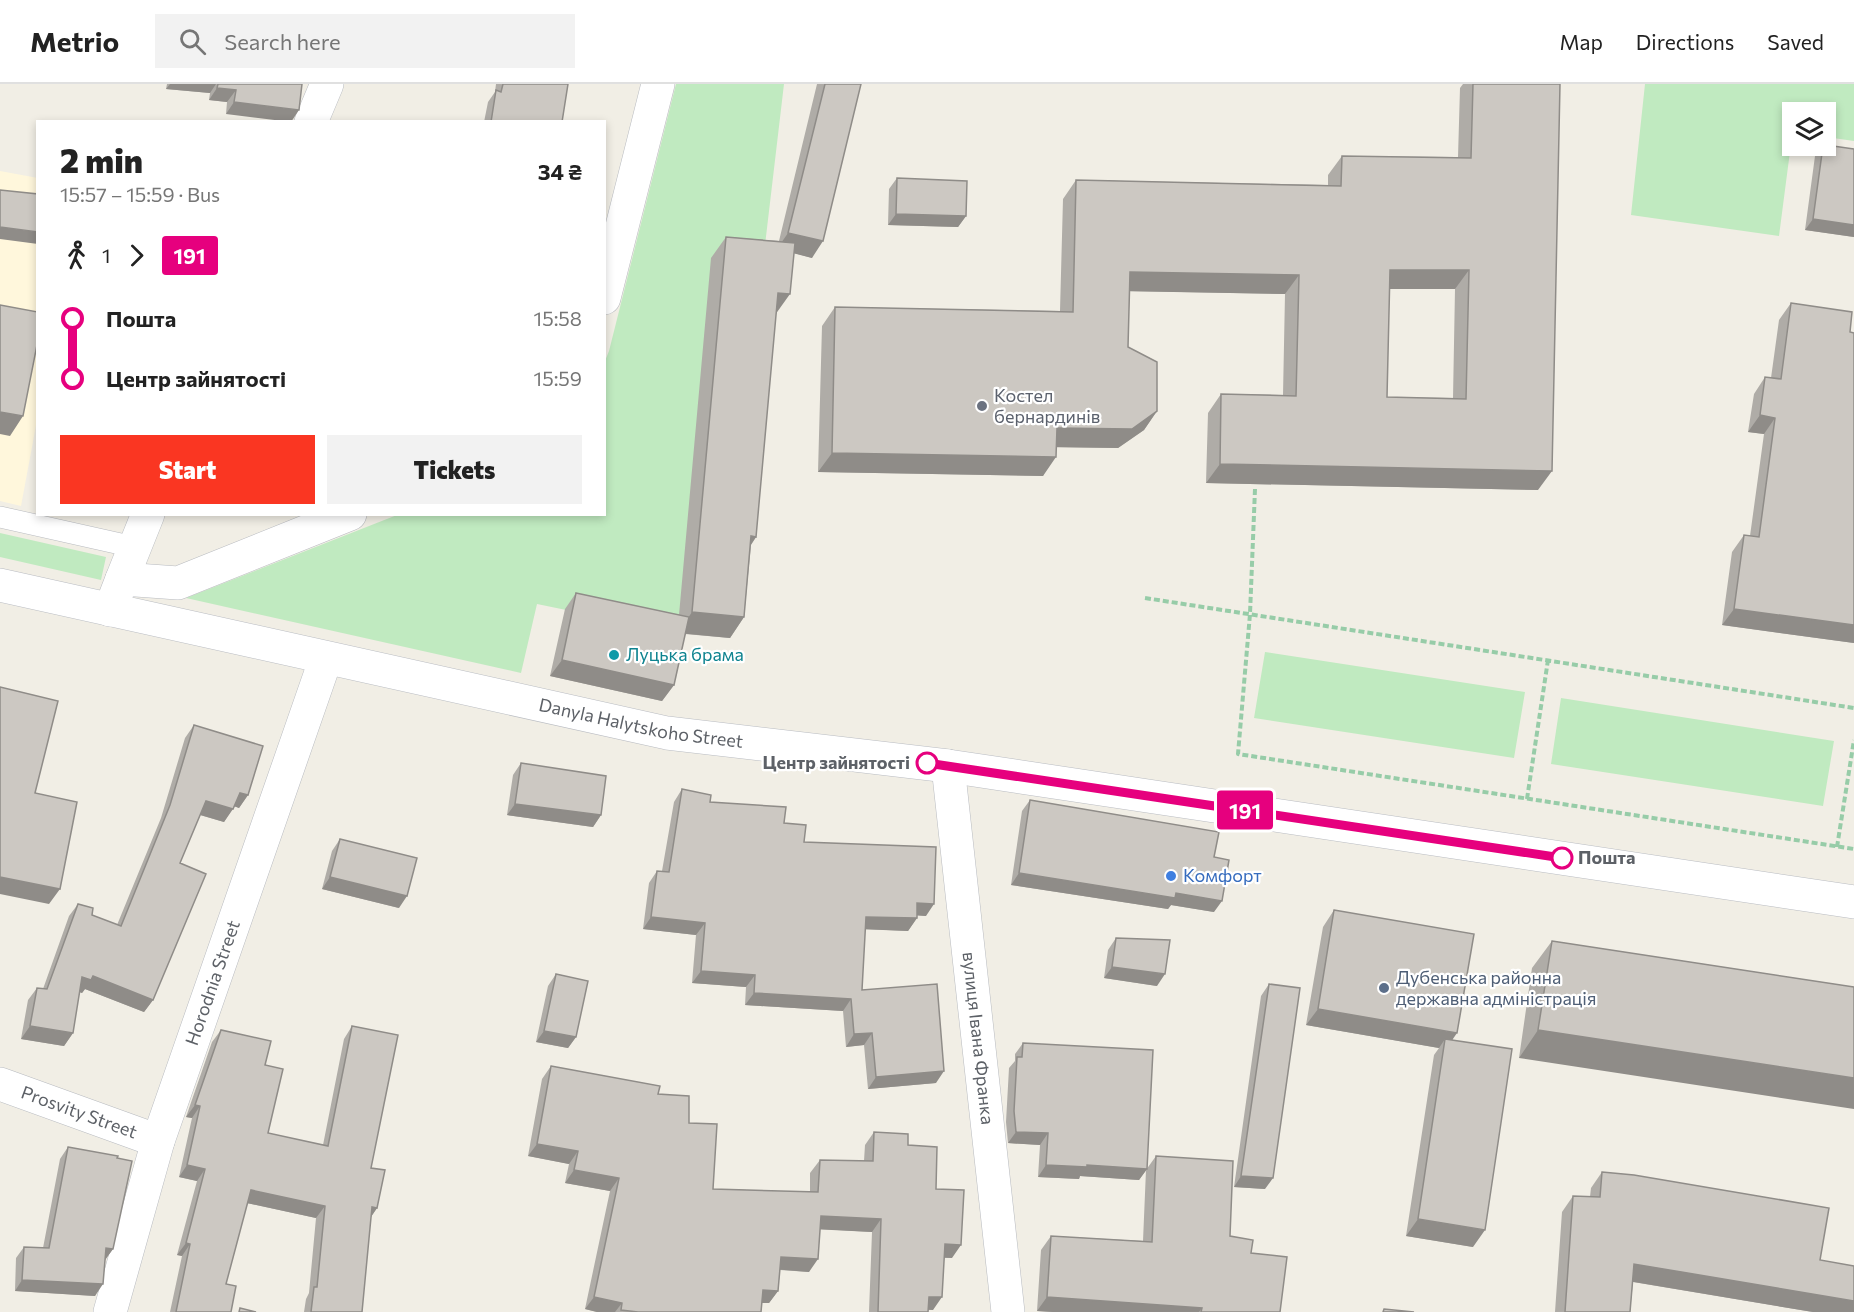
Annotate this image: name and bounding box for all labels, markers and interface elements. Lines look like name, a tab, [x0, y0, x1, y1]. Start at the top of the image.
search box	[155, 14, 575, 68]
text: Metrio	[30, 24, 119, 58]
icon: search	[176, 25, 209, 58]
text: Search here	[224, 28, 341, 55]
text: Map	[1560, 29, 1603, 54]
text: Directions	[1636, 29, 1734, 54]
text: Saved	[1767, 29, 1824, 54]
map controls	[1782, 102, 1836, 156]
button: layers	[1782, 102, 1836, 156]
text: 2 min	[60, 139, 143, 180]
text: 34 ₴	[538, 158, 582, 185]
text: 15:57 – 15:59 · Bus	[60, 182, 220, 206]
icon: walk	[60, 239, 93, 272]
icon: forward	[120, 239, 153, 272]
text: 1	[102, 243, 111, 267]
text: 191	[174, 243, 206, 268]
text: Пошта	[106, 305, 176, 332]
text: 15:58	[534, 306, 582, 330]
text: Центр зайнятості	[106, 365, 286, 392]
text: 15:59	[534, 366, 582, 390]
place label: Костел бернардинів	[994, 384, 1100, 427]
marker: Костел бернардинів	[975, 399, 989, 413]
button: Start	[60, 435, 315, 504]
button: Tickets	[327, 435, 582, 504]
place label: Луцька брама	[626, 643, 744, 665]
marker: Луцька брама	[607, 648, 621, 662]
street label: Danyla Halytskoho Street	[537, 693, 744, 752]
place label: Центр зайнятості	[763, 751, 910, 773]
marker: Центр зайнятості	[916, 752, 938, 774]
line badge: 191	[1210, 790, 1280, 830]
text: 191	[1229, 798, 1261, 823]
place label: Пошта	[1578, 846, 1635, 868]
marker: Пошта	[1551, 847, 1573, 869]
place label: Комфорт	[1183, 864, 1262, 886]
marker: Комфорт	[1164, 869, 1178, 883]
street label: Horodnia Street	[180, 917, 244, 1048]
street label: вулиця Івана Франка	[958, 951, 999, 1126]
place label: Дубенська районна державна адміністрація	[1396, 966, 1596, 1009]
marker: Дубенська районна державна адміністрація	[1377, 981, 1391, 995]
street label: Prosvity Street	[18, 1081, 140, 1143]

